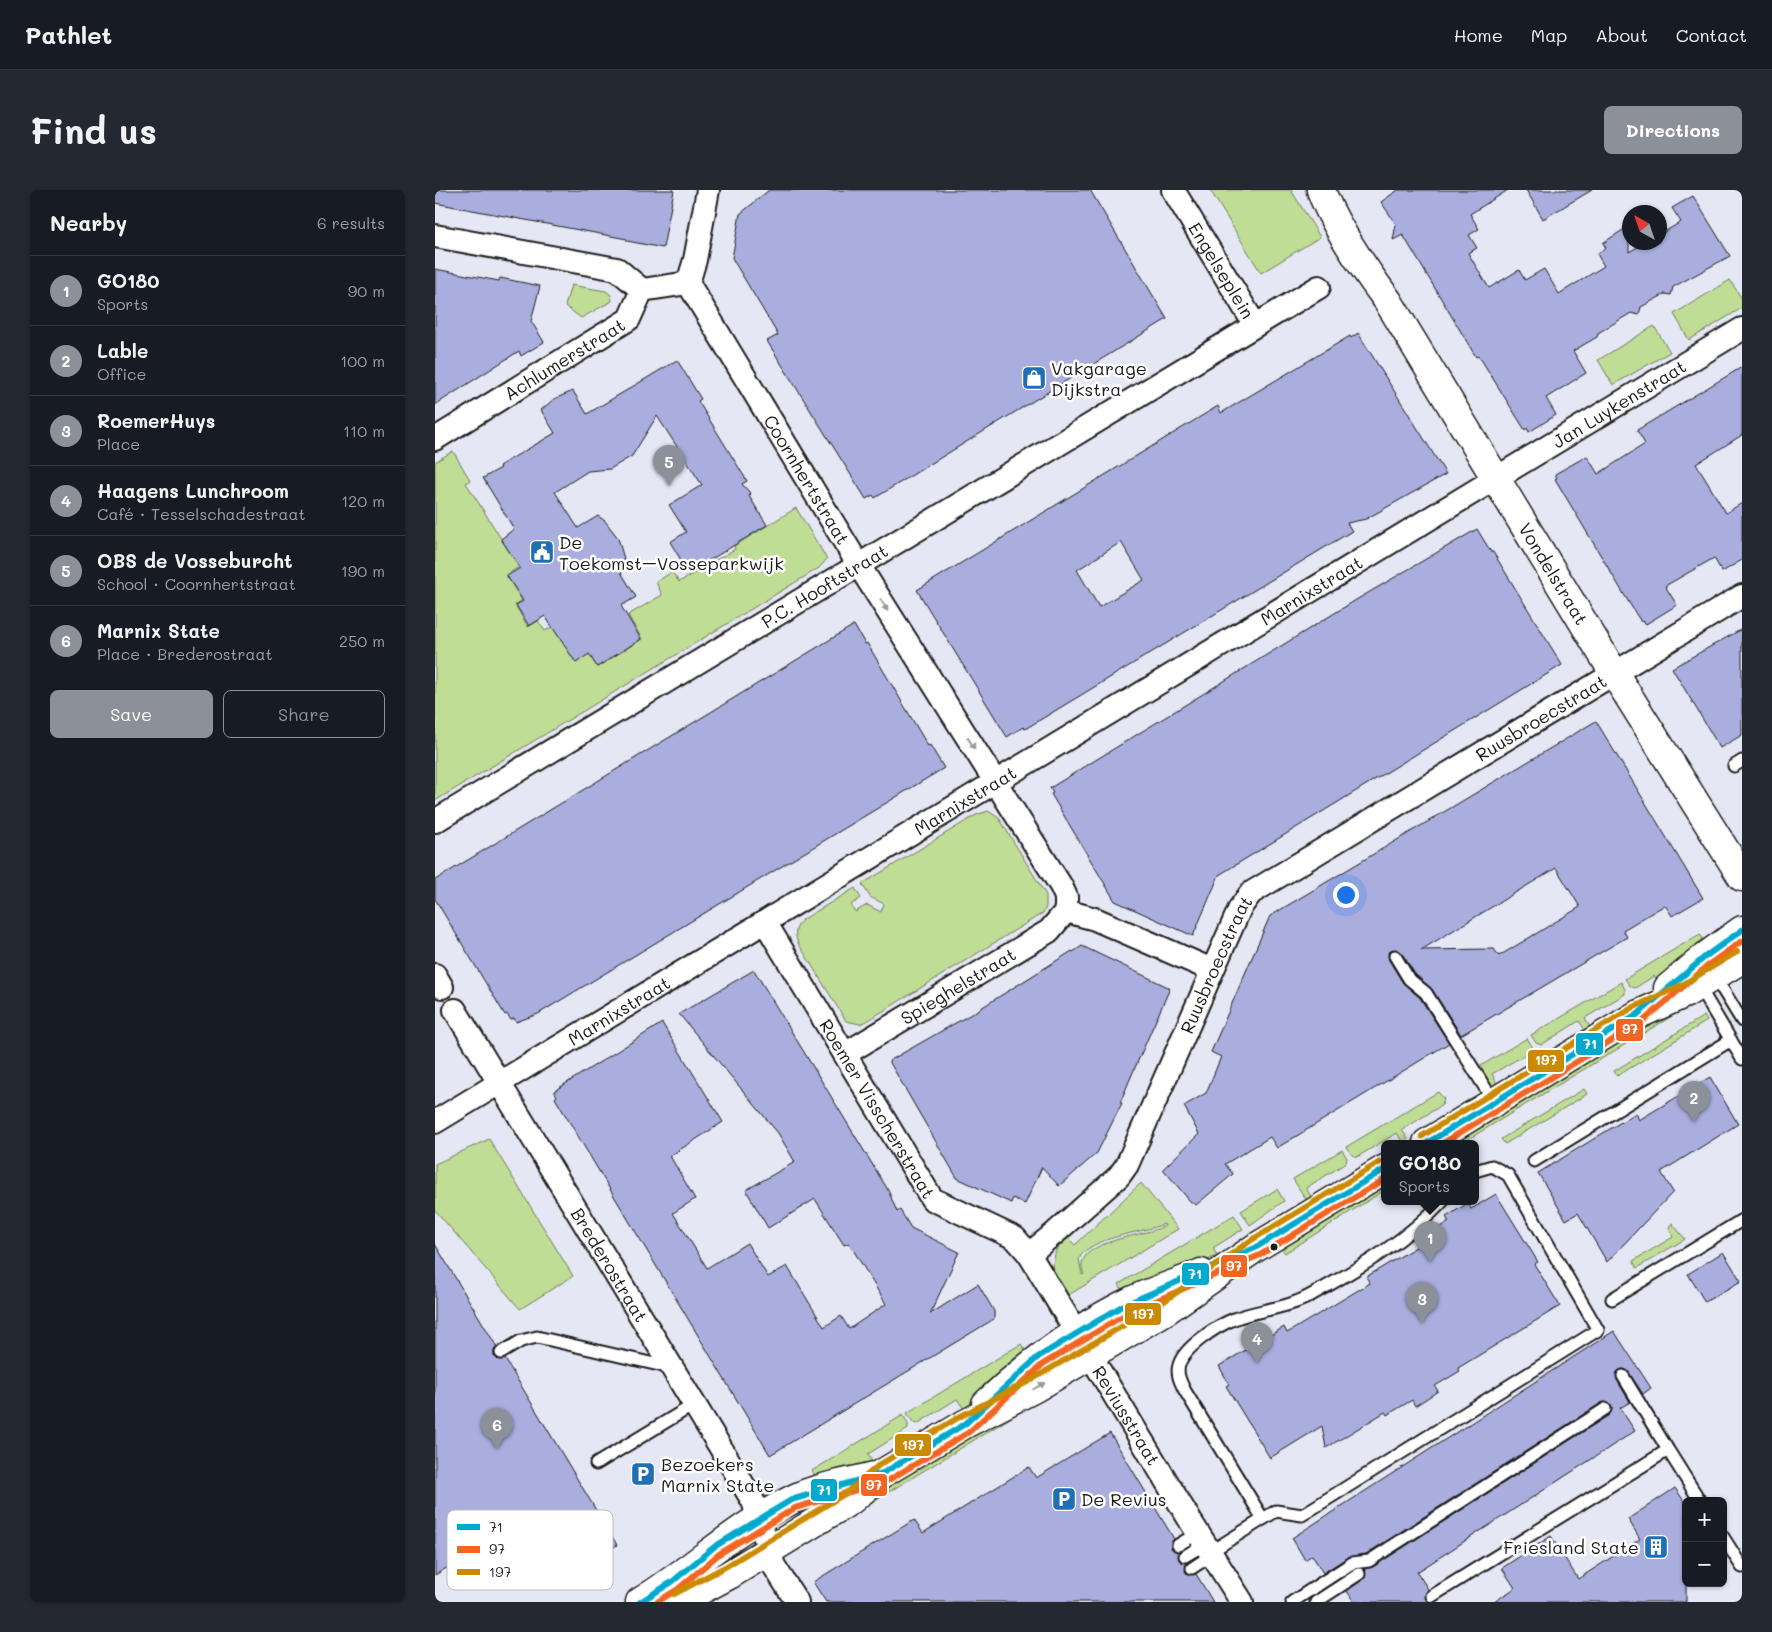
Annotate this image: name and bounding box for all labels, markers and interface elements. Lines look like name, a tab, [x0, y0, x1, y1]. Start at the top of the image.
text: Pathlet	[25, 19, 112, 50]
text: Home	[1454, 23, 1503, 47]
text: Map	[1531, 23, 1567, 47]
text: About	[1595, 23, 1648, 47]
text: Contact	[1676, 23, 1747, 47]
button: Directions	[1604, 106, 1742, 154]
text: Find us	[30, 107, 157, 153]
north arrow	[1622, 205, 1667, 250]
text: Nearby	[50, 209, 127, 236]
text: 6 results	[317, 212, 385, 233]
street label: Engelseplein	[1183, 218, 1260, 323]
text: GO180	[97, 268, 159, 293]
text: 1	[62, 280, 70, 301]
text: 90 m	[348, 280, 385, 301]
text: Sports	[97, 293, 148, 314]
street label: Achlumerstraat	[499, 312, 629, 406]
text: Lable	[97, 338, 148, 363]
text: 2	[62, 350, 70, 371]
text: 100 m	[340, 350, 385, 371]
street label: Jan Luykenstraat	[1548, 354, 1690, 453]
place label: Vakgarage Dijkstra	[1051, 356, 1147, 401]
text: Office	[97, 363, 146, 384]
shop icon: Vakgarage Dijkstra	[1021, 365, 1047, 391]
text: RoemerHuys	[97, 408, 215, 433]
street label: Coornhertstraat	[758, 410, 855, 549]
text: 3	[61, 420, 71, 441]
text: 110 m	[343, 420, 385, 441]
text: Place	[97, 433, 140, 454]
pin: 5	[653, 445, 685, 486]
text: Haagens Lunchroom	[97, 478, 289, 503]
text: 4	[61, 490, 71, 511]
text: 120 m	[341, 490, 385, 511]
text: Café · Tesselschadestraat	[97, 503, 305, 524]
street label: Vondelstraat	[1513, 518, 1594, 629]
place label: De Toekomst–Vosseparkwijk	[559, 530, 784, 575]
street label: P.C. Hooftstraat	[757, 538, 892, 633]
public building icon: De Toekomst–Vosseparkwijk	[529, 539, 555, 565]
text: OBS de Vosseburcht	[97, 548, 292, 573]
street label: Marnixstraat	[1256, 550, 1367, 630]
text: 5	[61, 560, 71, 581]
text: 190 m	[341, 560, 385, 581]
text: School · Coornhertstraat	[97, 573, 296, 594]
one-way arrow	[880, 599, 889, 612]
text: Marnix State	[97, 618, 220, 643]
text: 6	[61, 630, 71, 651]
text: 250 m	[339, 630, 385, 651]
text: Place · Brederostraat	[97, 643, 273, 664]
street label: Ruusbroecstraat	[1471, 669, 1611, 766]
button: Save	[50, 690, 213, 738]
button: Share	[223, 690, 385, 738]
one-way arrow	[966, 736, 975, 749]
street label: Marnixstraat	[910, 760, 1021, 841]
your location	[1333, 882, 1359, 908]
street label: Ruusbroecstraat	[1174, 890, 1257, 1037]
street label: Spieghelstraat	[896, 942, 1020, 1030]
street label: Marnixstraat	[563, 970, 674, 1051]
street label: Roemer Visscherstraat	[814, 1015, 941, 1203]
line badge: 97	[1615, 1018, 1644, 1042]
text: 97	[1622, 1019, 1638, 1038]
line badge: 71	[1575, 1032, 1604, 1056]
text: 71	[1583, 1034, 1597, 1053]
line badge: 197	[1527, 1049, 1565, 1073]
text: 197	[1535, 1050, 1557, 1069]
pin: 2	[1678, 1081, 1710, 1122]
popup	[1381, 1140, 1479, 1205]
text: GO180	[1399, 1150, 1461, 1175]
text: Sports	[1399, 1175, 1450, 1196]
street label: Brederostraat	[566, 1203, 654, 1326]
pin: 1	[1414, 1221, 1446, 1262]
unlabelled marker	[1269, 1242, 1279, 1252]
line badge: 97	[1220, 1254, 1248, 1278]
text: 97	[1226, 1256, 1242, 1275]
line badge: 71	[1181, 1262, 1210, 1286]
text: 71	[1188, 1264, 1202, 1283]
pin: 3	[1406, 1282, 1438, 1323]
line badge: 197	[1124, 1302, 1162, 1326]
text: 197	[1132, 1304, 1154, 1323]
pin: 4	[1241, 1322, 1273, 1363]
street label: Reviusstraat	[1087, 1361, 1166, 1470]
one-way arrow	[1033, 1381, 1046, 1390]
pin: 6	[481, 1408, 513, 1449]
line badge: 197	[894, 1433, 932, 1457]
text: 197	[902, 1435, 924, 1454]
place label: Bezoekers Marnix State	[661, 1452, 774, 1497]
parking icon: Bezoekers Marnix State	[630, 1461, 656, 1487]
line badge: 97	[860, 1473, 888, 1497]
text: 97	[866, 1475, 882, 1494]
line badge: 71	[810, 1478, 838, 1502]
text: 71	[817, 1480, 831, 1499]
parking icon: De Revius	[1051, 1486, 1077, 1512]
place label: De Revius	[1081, 1487, 1167, 1511]
map controls	[1682, 1497, 1727, 1587]
button: +	[1682, 1497, 1727, 1542]
legend	[447, 1510, 613, 1590]
text: 71	[489, 1517, 503, 1536]
building icon: Friesland State	[1643, 1534, 1669, 1560]
place label: Friesland State	[1503, 1535, 1639, 1559]
text: 97	[489, 1539, 505, 1558]
button: −	[1682, 1542, 1727, 1587]
text: 197	[489, 1562, 512, 1581]

